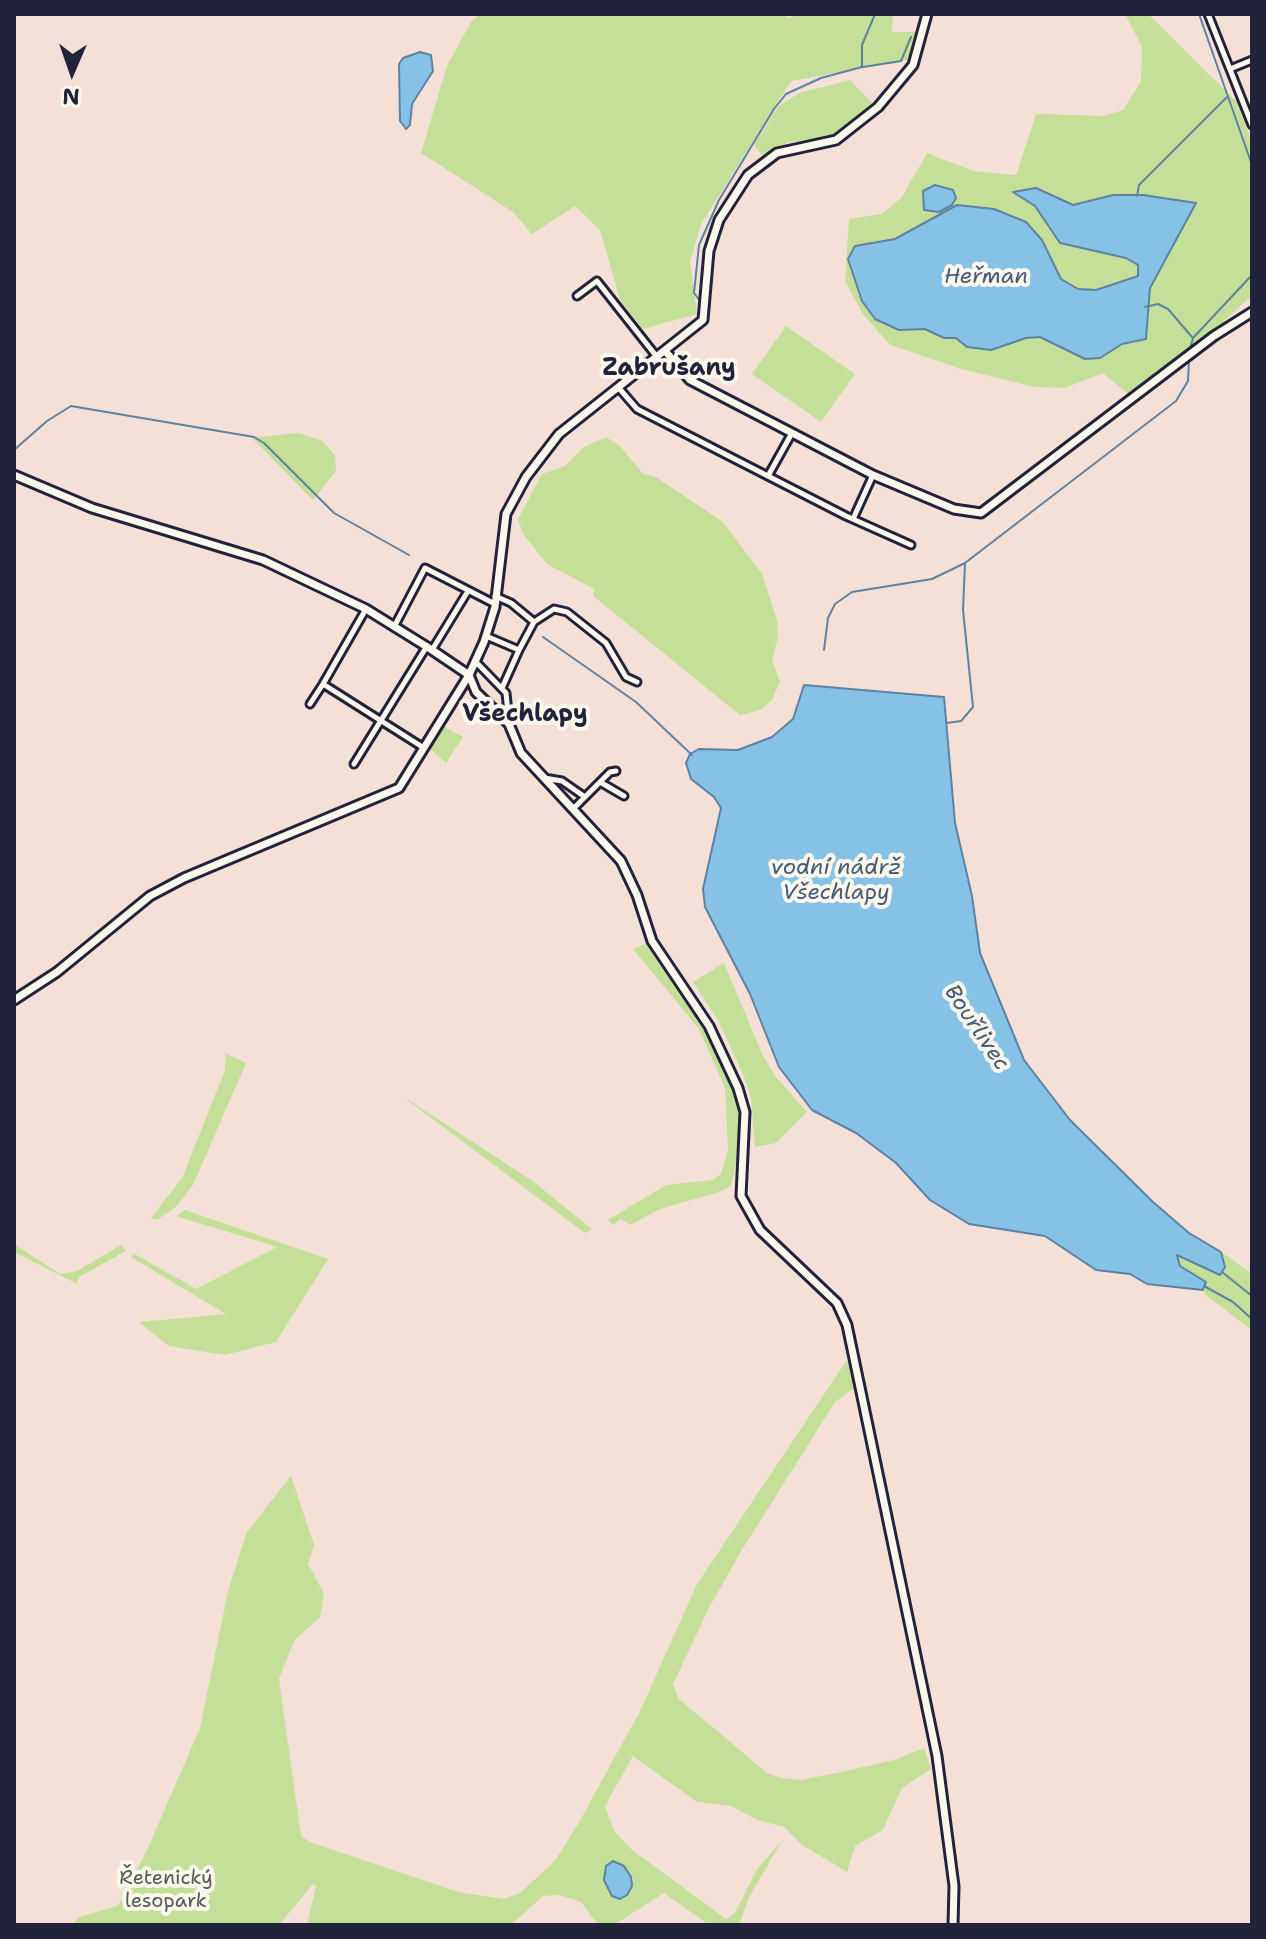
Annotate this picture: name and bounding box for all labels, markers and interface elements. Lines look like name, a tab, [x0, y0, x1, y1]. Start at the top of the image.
north arrow	[32, 32, 112, 112]
text: N	[62, 82, 80, 111]
water label: Heřman	[944, 264, 1028, 290]
district label: Zabrušany	[602, 355, 736, 383]
district label: Všechlapy	[462, 701, 588, 729]
water label: vodní nádrž Všechlapy	[771, 855, 901, 906]
water label: Bouřlivec	[938, 980, 1014, 1076]
park label: Řetenický lesopark	[119, 1867, 213, 1914]

